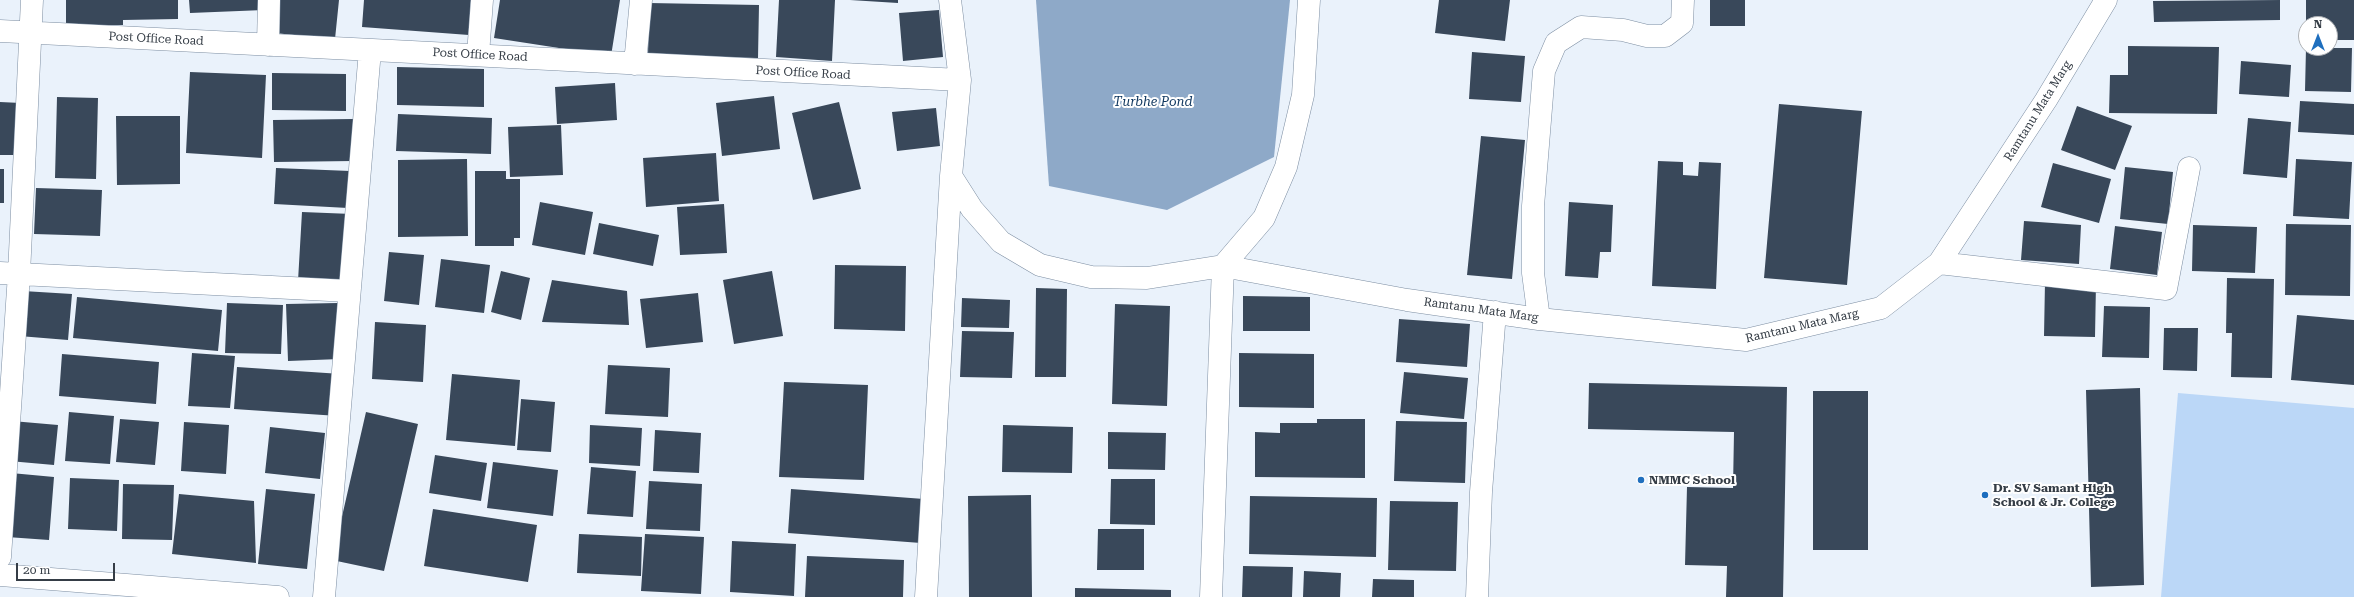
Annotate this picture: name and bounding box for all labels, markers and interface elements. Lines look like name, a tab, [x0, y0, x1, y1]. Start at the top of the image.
north arrow	[2298, 16, 2338, 56]
text: N	[2314, 18, 2322, 31]
street label: Post Office Road	[108, 29, 204, 49]
street label: Post Office Road	[432, 45, 528, 65]
street label: Ramtanu Mata Marg	[2001, 58, 2075, 164]
street label: Post Office Road	[755, 63, 851, 83]
water label: Turbhe Pond	[1113, 94, 1193, 110]
street label: Ramtanu Mata Marg	[1423, 295, 1539, 325]
street label: Ramtanu Mata Marg	[1744, 306, 1860, 346]
place label: NMMC School	[1649, 473, 1735, 487]
marker: NMMC School	[1636, 475, 1646, 485]
place label: Dr. SV Samant High School & Jr. College	[1993, 481, 2115, 509]
marker: Dr. SV Samant High School & Jr. College	[1980, 490, 1990, 500]
scale bar	[18, 555, 117, 581]
text: 20 m	[23, 563, 50, 577]

